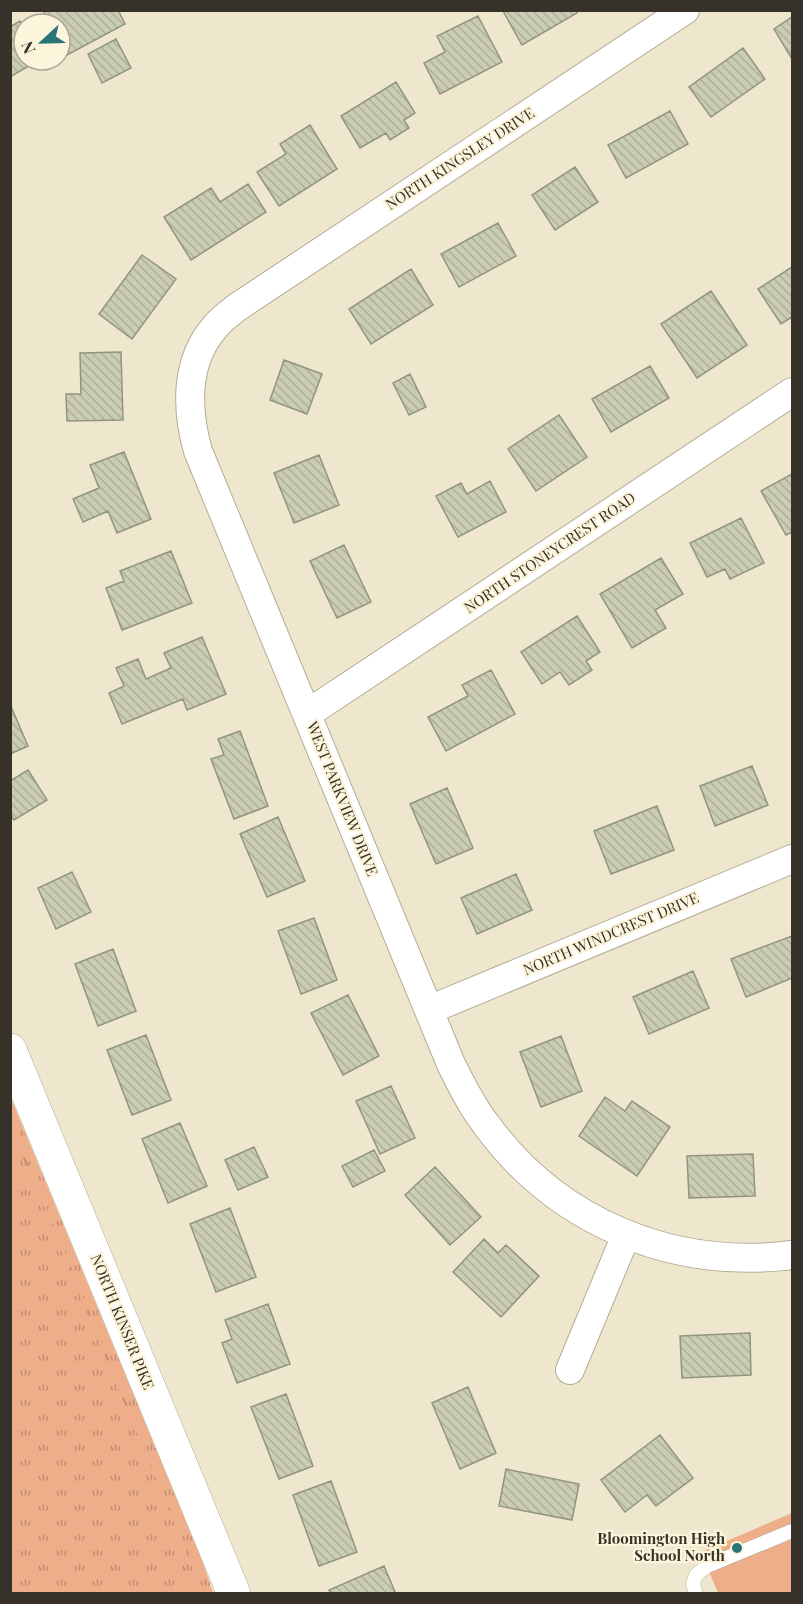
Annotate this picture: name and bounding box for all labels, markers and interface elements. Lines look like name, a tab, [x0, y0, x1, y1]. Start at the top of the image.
north arrow	[12, 12, 72, 72]
text: N	[16, 38, 40, 57]
street label: NORTH KINGSLEY DRIVE	[381, 102, 538, 214]
street label: NORTH STONEYCREST ROAD	[460, 487, 639, 617]
street label: WEST PARKVIEW DRIVE	[302, 717, 383, 879]
street label: NORTH WINDCREST DRIVE	[520, 887, 702, 979]
street label: NORTH KINSER PIKE	[87, 1251, 159, 1392]
place label: Bloomington High School North	[597, 1528, 725, 1565]
marker: Bloomington High School North	[730, 1541, 744, 1555]

